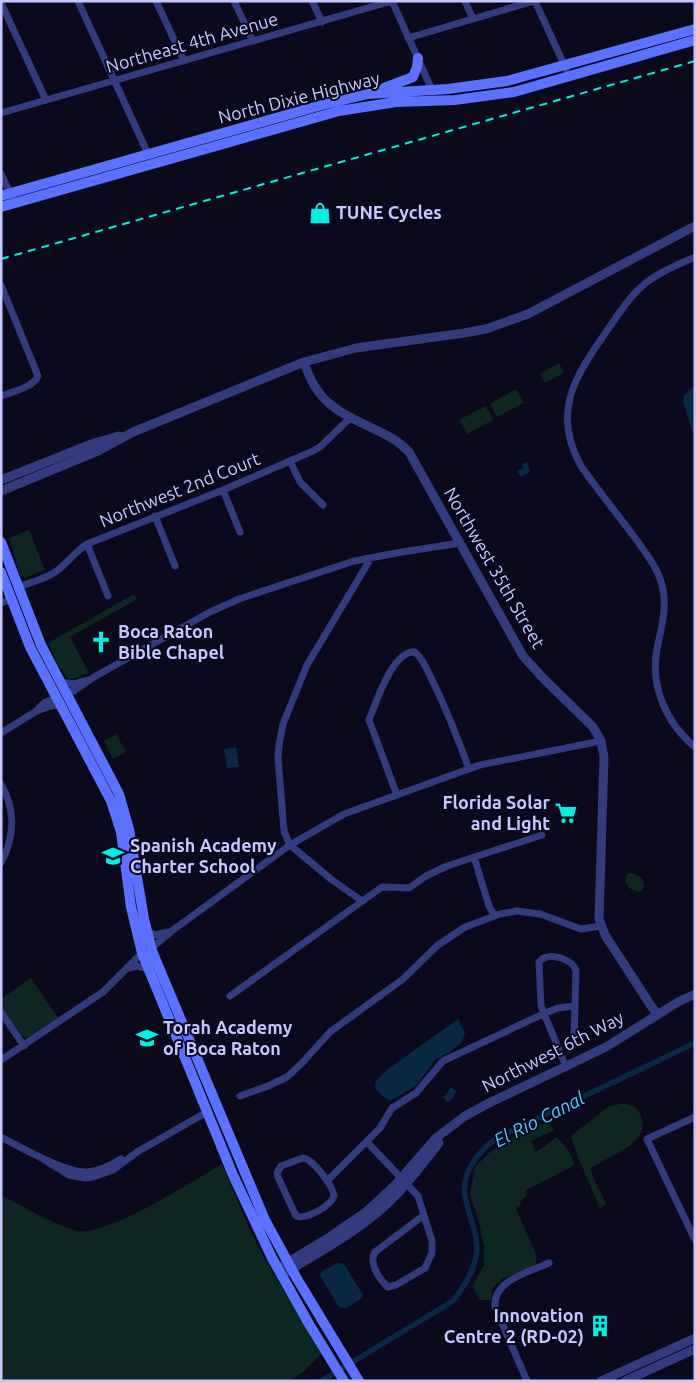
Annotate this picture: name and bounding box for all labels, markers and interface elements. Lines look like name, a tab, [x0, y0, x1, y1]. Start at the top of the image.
street label: Northeast 4th Avenue	[103, 8, 280, 76]
street label: North Dixie Highway	[216, 67, 382, 127]
shop icon: TUNE Cycles	[307, 200, 333, 226]
place label: TUNE Cycles	[336, 202, 442, 222]
street label: Northwest 2nd Court	[96, 448, 263, 530]
street label: Northwest 35th Street	[441, 483, 549, 652]
place label: Boca Raton Bible Chapel	[118, 621, 225, 662]
church icon: Boca Raton Bible Chapel	[88, 629, 114, 655]
place label: Florida Solar and Light	[442, 792, 551, 833]
supermarket icon: Florida Solar and Light	[553, 800, 579, 826]
place label: Spanish Academy Charter School	[130, 835, 277, 876]
school or university icon: Spanish Academy Charter School	[100, 843, 126, 869]
street label: Northwest 6th Way	[478, 1007, 627, 1095]
place label: Torah Academy of Boca Raton	[163, 1017, 293, 1058]
school or university icon: Torah Academy of Boca Raton	[134, 1025, 160, 1051]
water label: El Rio Canal	[490, 1086, 589, 1151]
place label: Innovation Centre 2 (RD-02)	[444, 1305, 584, 1347]
building icon: Innovation Centre 2 (RD-02)	[587, 1313, 613, 1339]

